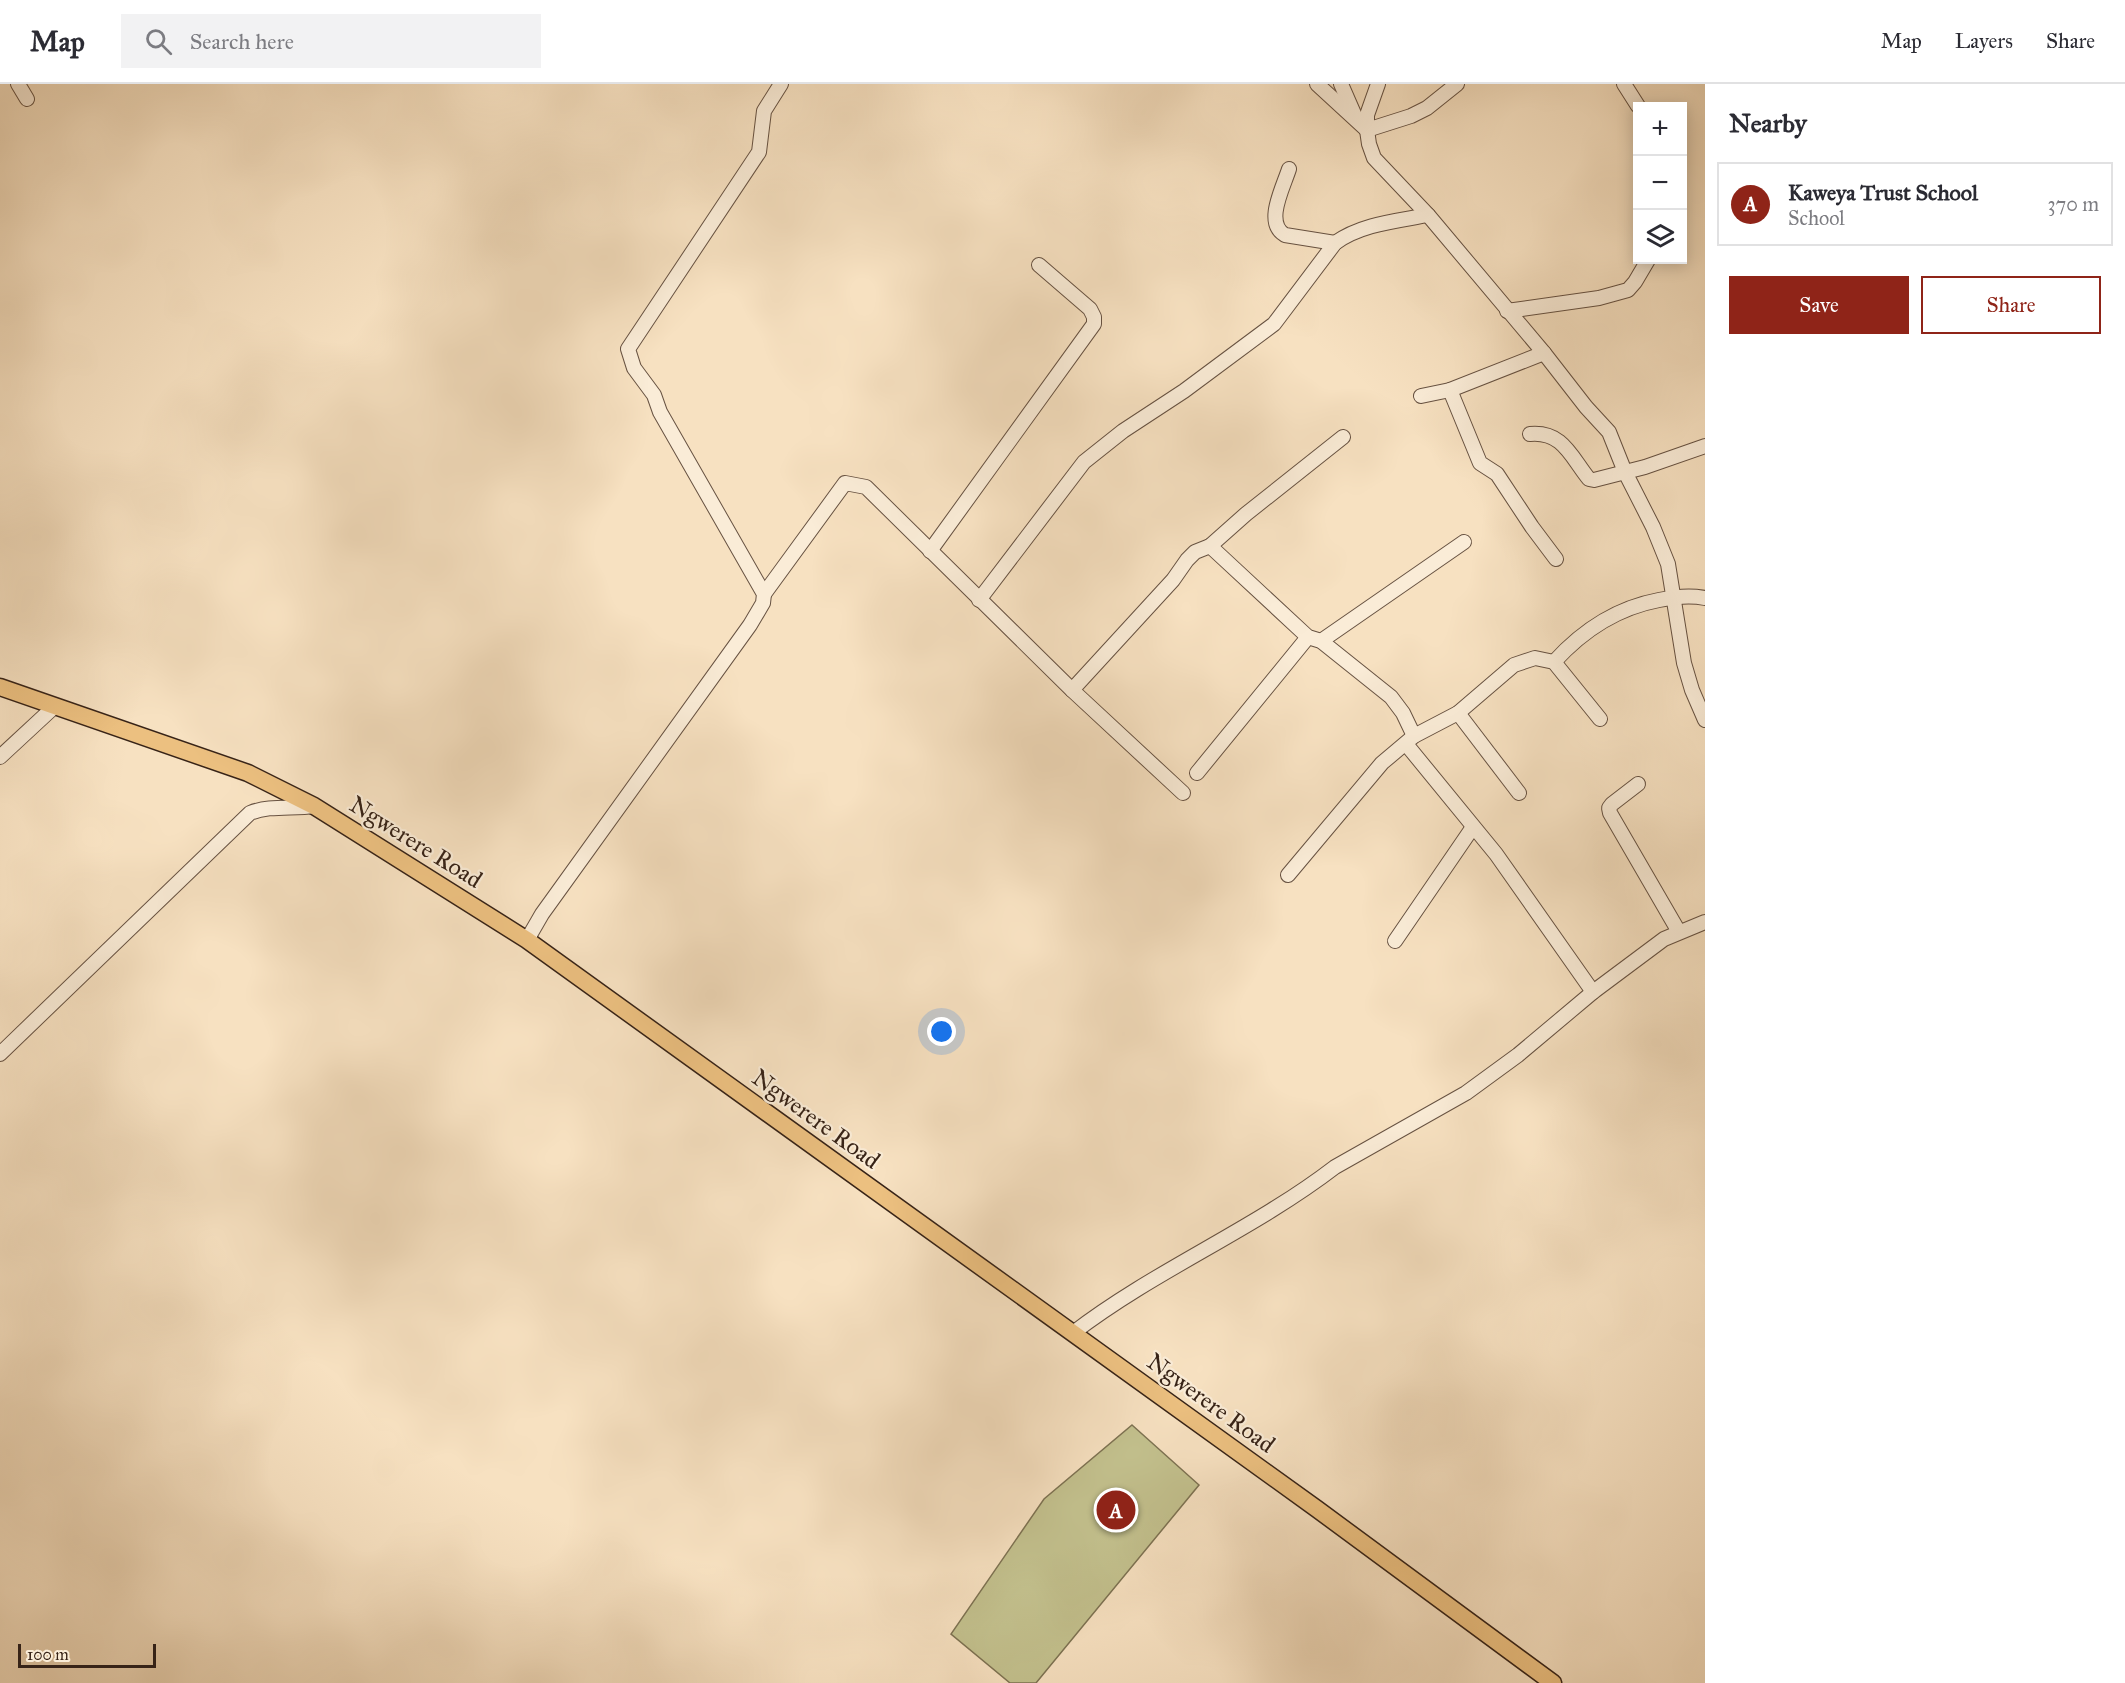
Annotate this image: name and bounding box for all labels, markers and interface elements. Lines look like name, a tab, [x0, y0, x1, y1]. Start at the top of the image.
search box	[121, 14, 541, 68]
text: Map	[30, 24, 85, 59]
icon: search	[142, 25, 175, 58]
text: Search here	[190, 28, 294, 55]
text: Map	[1881, 28, 1922, 54]
text: Layers	[1955, 28, 2013, 54]
text: Share	[2046, 28, 2095, 54]
map controls	[1633, 102, 1687, 264]
button: +	[1633, 102, 1687, 156]
text: Nearby	[1729, 107, 1807, 139]
button: −	[1633, 156, 1687, 210]
text: Kaweya Trust School	[1788, 179, 1978, 206]
text: A	[1744, 192, 1757, 216]
text: 370 m	[2048, 192, 2099, 216]
text: School	[1788, 206, 1845, 230]
button: layers	[1633, 210, 1687, 264]
button: Save	[1729, 276, 1909, 334]
button: Share	[1921, 276, 2101, 334]
street label: Ngwerere Road	[344, 789, 488, 895]
your location	[927, 1017, 956, 1046]
street label: Ngwerere Road	[746, 1062, 886, 1176]
street label: Ngwerere Road	[1141, 1346, 1281, 1460]
pin: A	[1096, 1488, 1136, 1532]
scale bar	[18, 1641, 156, 1668]
text: 100 m	[27, 1645, 69, 1664]

